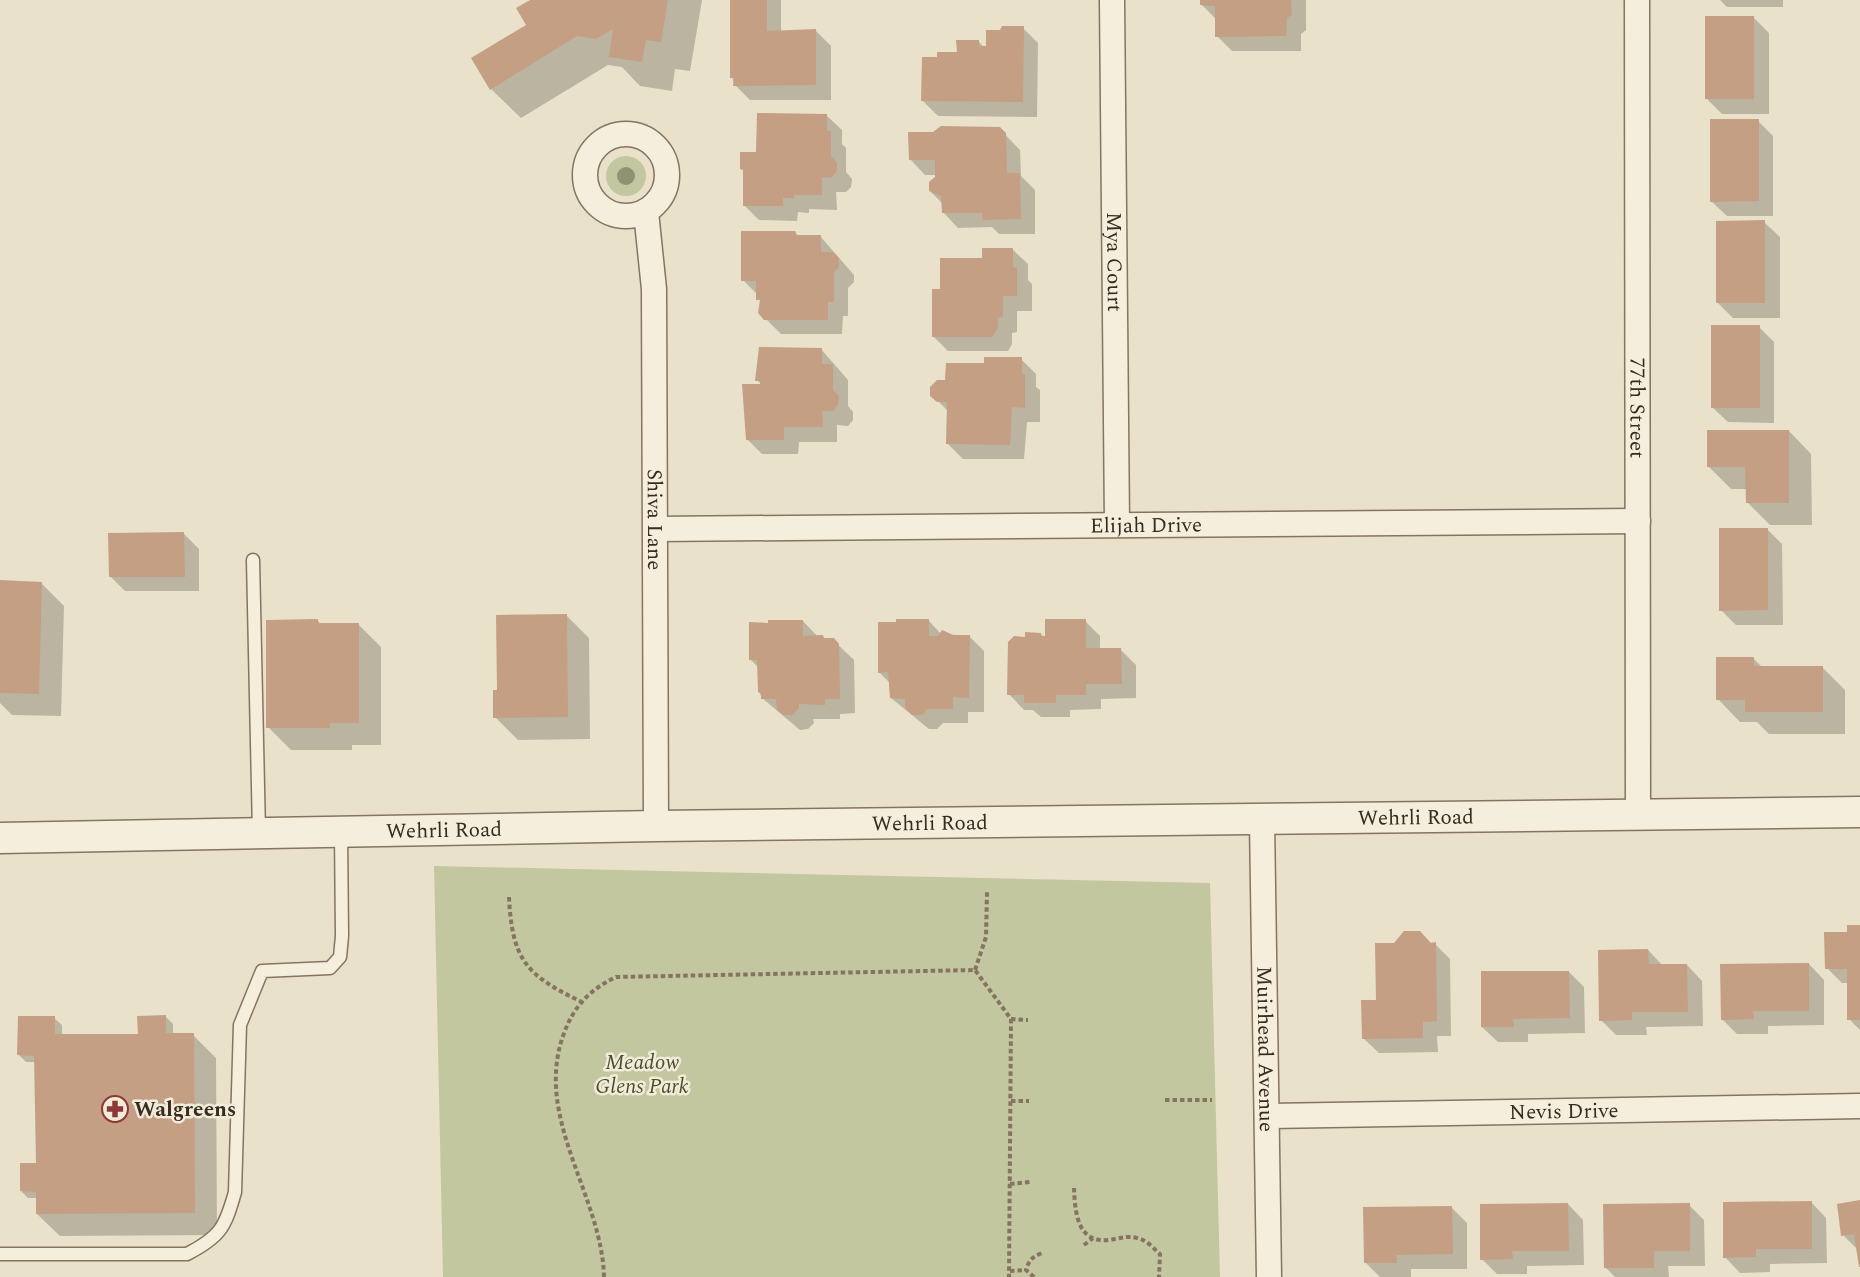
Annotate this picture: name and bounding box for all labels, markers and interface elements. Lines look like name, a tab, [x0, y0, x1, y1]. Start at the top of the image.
street label: Mya Court	[1097, 212, 1130, 312]
street label: 77th Street	[1620, 357, 1653, 459]
street label: Shiva Lane	[638, 469, 670, 570]
street label: Elijah Drive	[1090, 510, 1202, 542]
street label: Wehrli Road	[1358, 801, 1474, 835]
street label: Wehrli Road	[872, 807, 988, 840]
street label: Wehrli Road	[385, 814, 502, 848]
street label: Muirhead Avenue	[1247, 966, 1282, 1132]
park label: Meadow Glens Park	[595, 1047, 689, 1103]
pharmacy icon: Walgreens	[100, 1094, 130, 1124]
place label: Walgreens	[134, 1094, 236, 1126]
street label: Nevis Drive	[1509, 1095, 1619, 1129]

